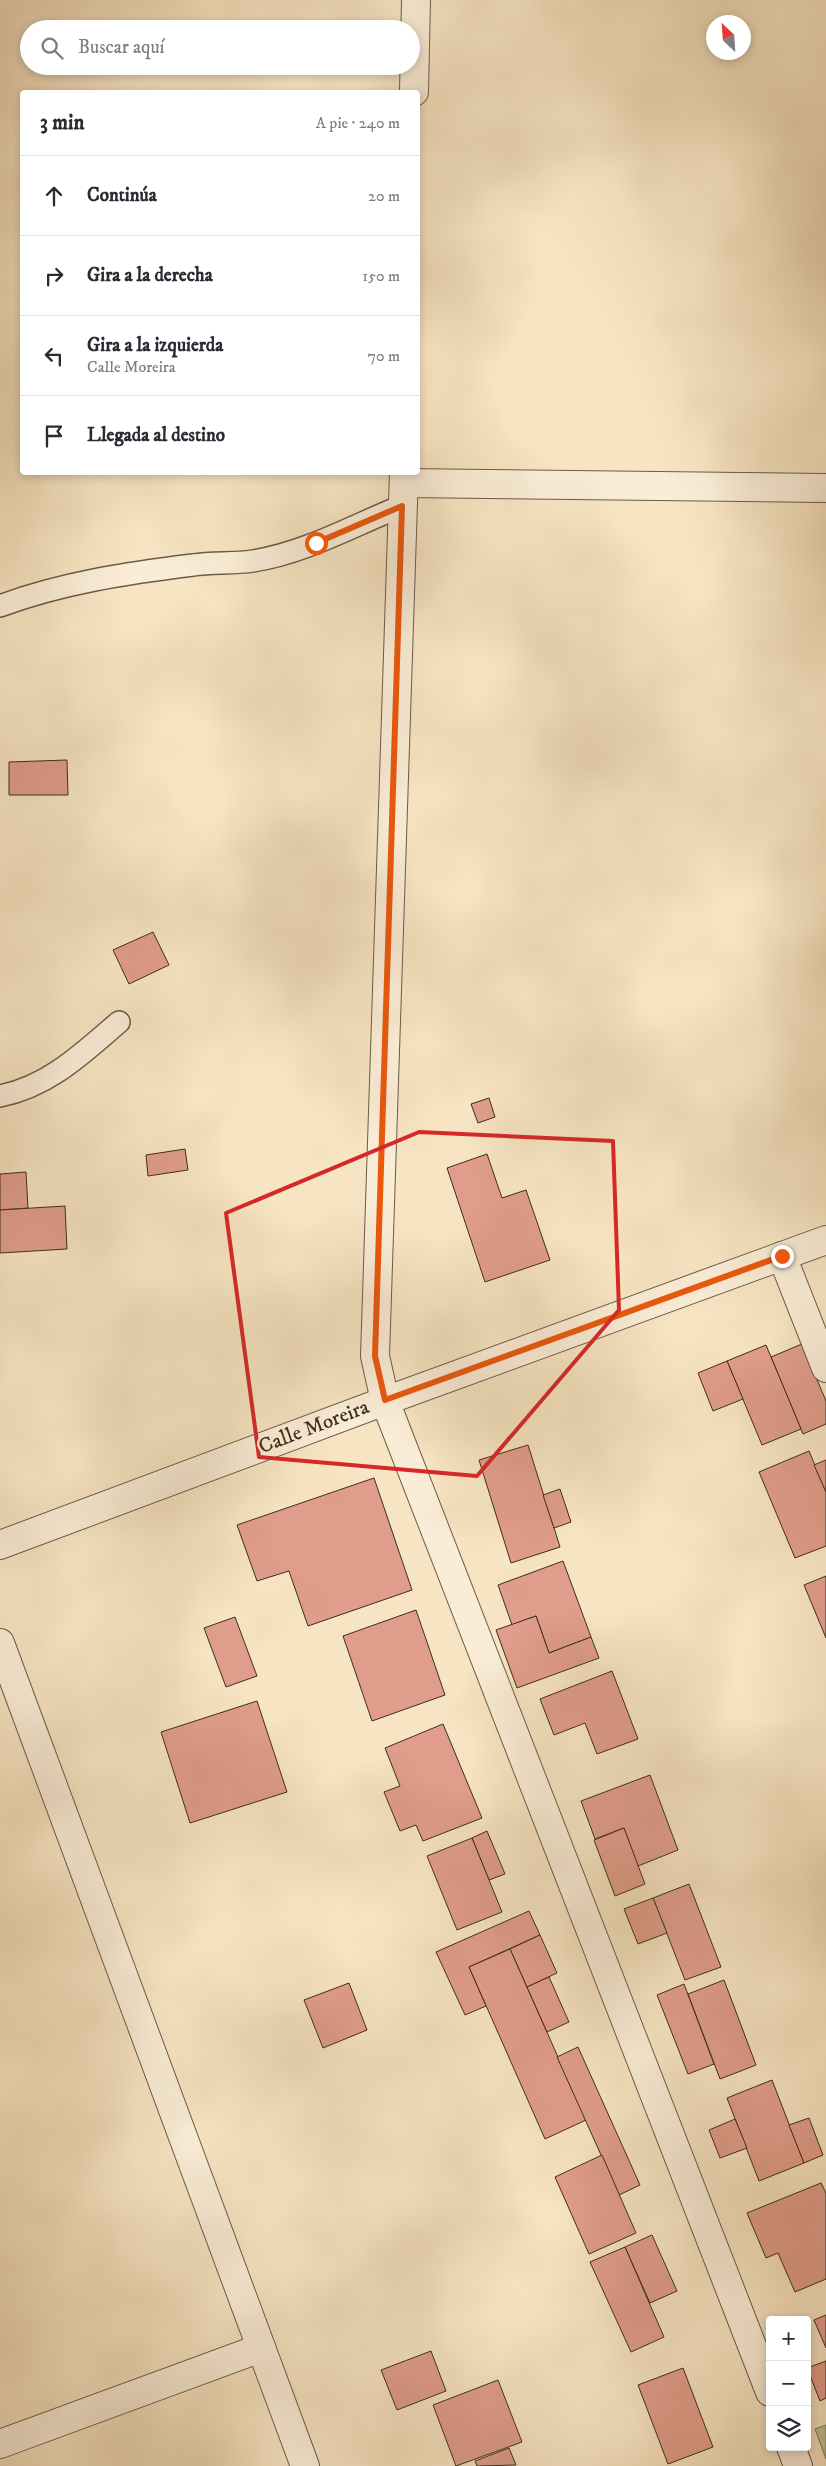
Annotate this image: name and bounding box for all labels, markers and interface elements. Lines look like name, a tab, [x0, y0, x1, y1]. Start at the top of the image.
north arrow	[706, 15, 751, 60]
search box	[20, 20, 420, 75]
icon: search	[38, 34, 66, 62]
text: Buscar aquí	[78, 36, 164, 59]
text: 3 min	[40, 110, 85, 136]
text: A pie · 240 m	[316, 113, 400, 133]
icon: ahead	[40, 182, 68, 210]
text: Continúa	[87, 184, 157, 207]
text: 20 m	[368, 186, 400, 206]
icon: right	[40, 262, 68, 290]
text: Gira a la derecha	[87, 264, 213, 287]
text: 150 m	[362, 266, 400, 286]
text: Gira a la izquierda	[87, 334, 223, 357]
icon: left	[40, 342, 68, 370]
text: 70 m	[368, 346, 400, 366]
text: Calle Moreira	[87, 357, 176, 377]
icon: arrive	[40, 422, 68, 450]
text: Llegada al destino	[87, 424, 225, 447]
route start	[305, 532, 328, 555]
route end	[771, 1245, 794, 1268]
street label: Calle Moreira	[255, 1394, 373, 1460]
map controls	[766, 2316, 811, 2451]
button: +	[766, 2316, 811, 2361]
button: −	[766, 2361, 811, 2406]
button: layers	[766, 2406, 811, 2451]

